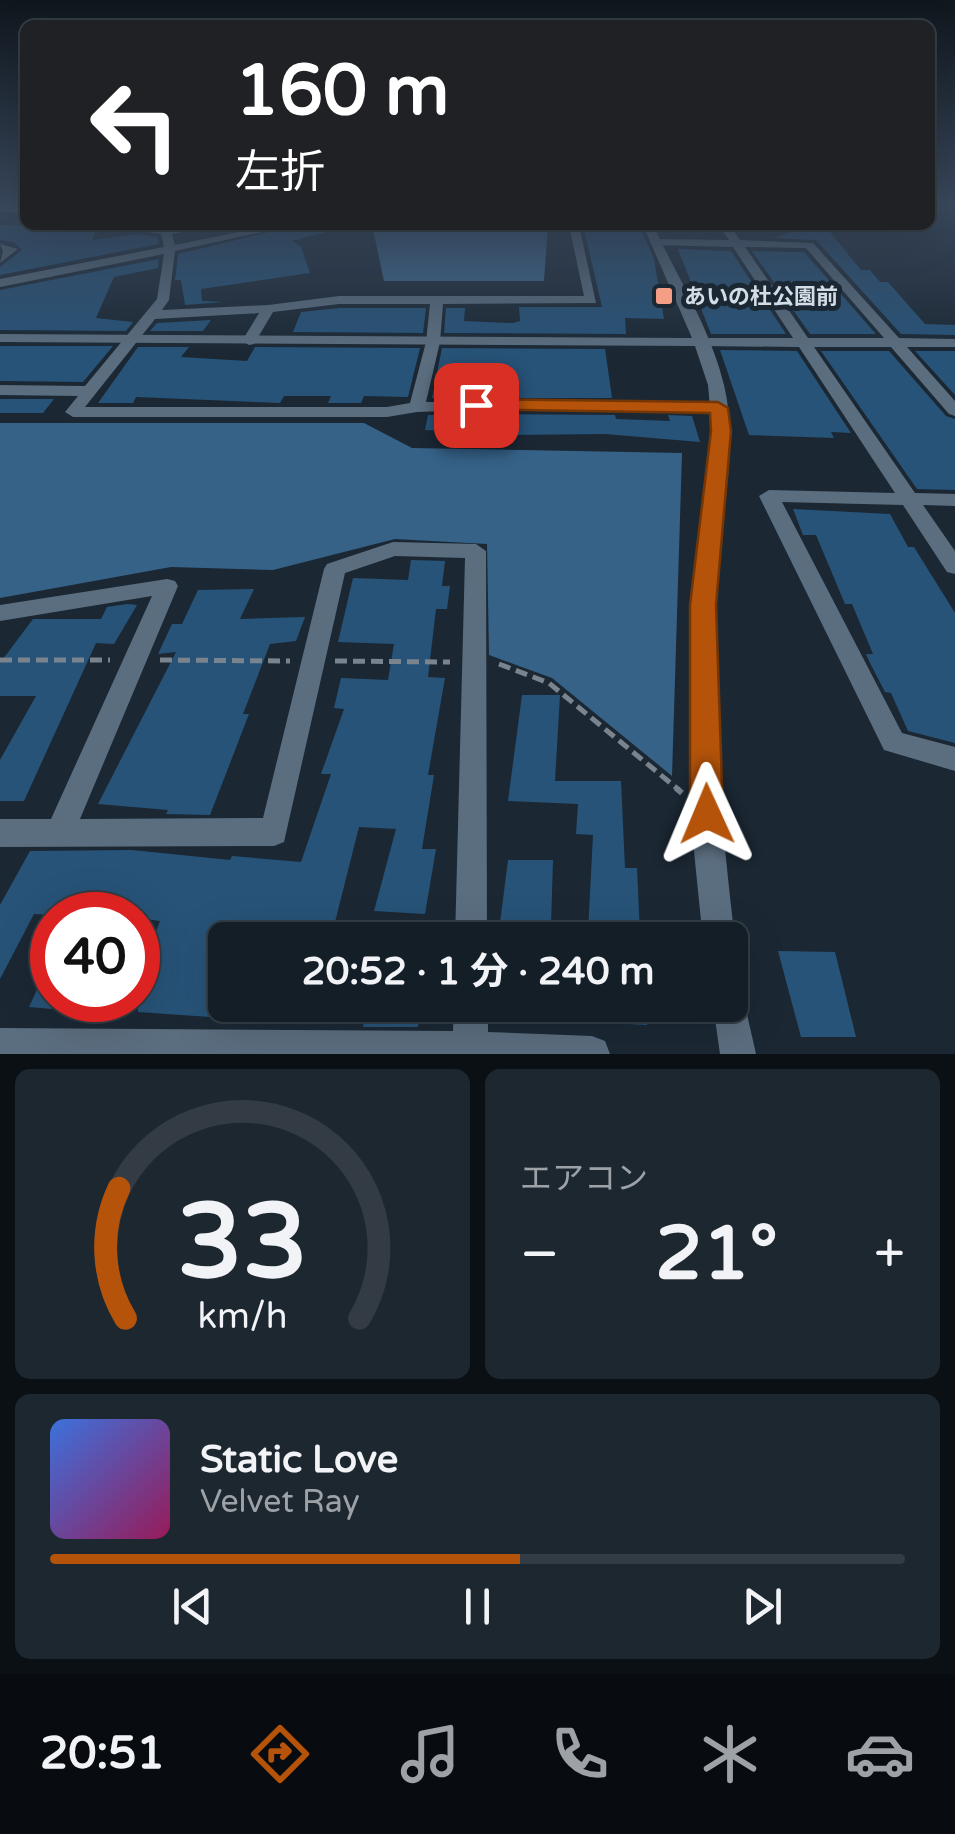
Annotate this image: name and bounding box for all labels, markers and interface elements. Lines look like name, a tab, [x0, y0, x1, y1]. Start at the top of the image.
text: 160 m	[235, 50, 449, 134]
icon: left	[70, 60, 200, 190]
text: 左折	[235, 146, 325, 200]
place label: あいの杜公園前	[684, 284, 838, 310]
marker: あいの杜公園前	[653, 285, 675, 307]
pin	[434, 363, 519, 448]
icon: arrive	[449, 378, 504, 433]
position arrow	[655, 762, 759, 866]
speed limit sign: 40	[30, 892, 160, 1022]
text: 20:52 · 1 分 · 240 m	[302, 949, 654, 995]
text: エアコン	[520, 1160, 648, 1198]
text: 33	[177, 1181, 308, 1306]
text: 21°	[655, 1209, 778, 1299]
text: −	[520, 1222, 559, 1288]
text: +	[874, 1222, 905, 1288]
text: km/h	[198, 1295, 287, 1338]
text: Static Love	[200, 1437, 398, 1483]
text: Velvet Ray	[200, 1483, 360, 1521]
icon: previous	[165, 1579, 220, 1634]
icon: pause	[450, 1579, 505, 1634]
icon: next	[735, 1579, 790, 1634]
icon: directions	[245, 1719, 315, 1789]
icon: music	[395, 1719, 465, 1789]
icon: phone	[545, 1719, 615, 1789]
icon: climate	[695, 1719, 765, 1789]
icon: car	[845, 1719, 915, 1789]
text: 20:51	[40, 1727, 165, 1781]

